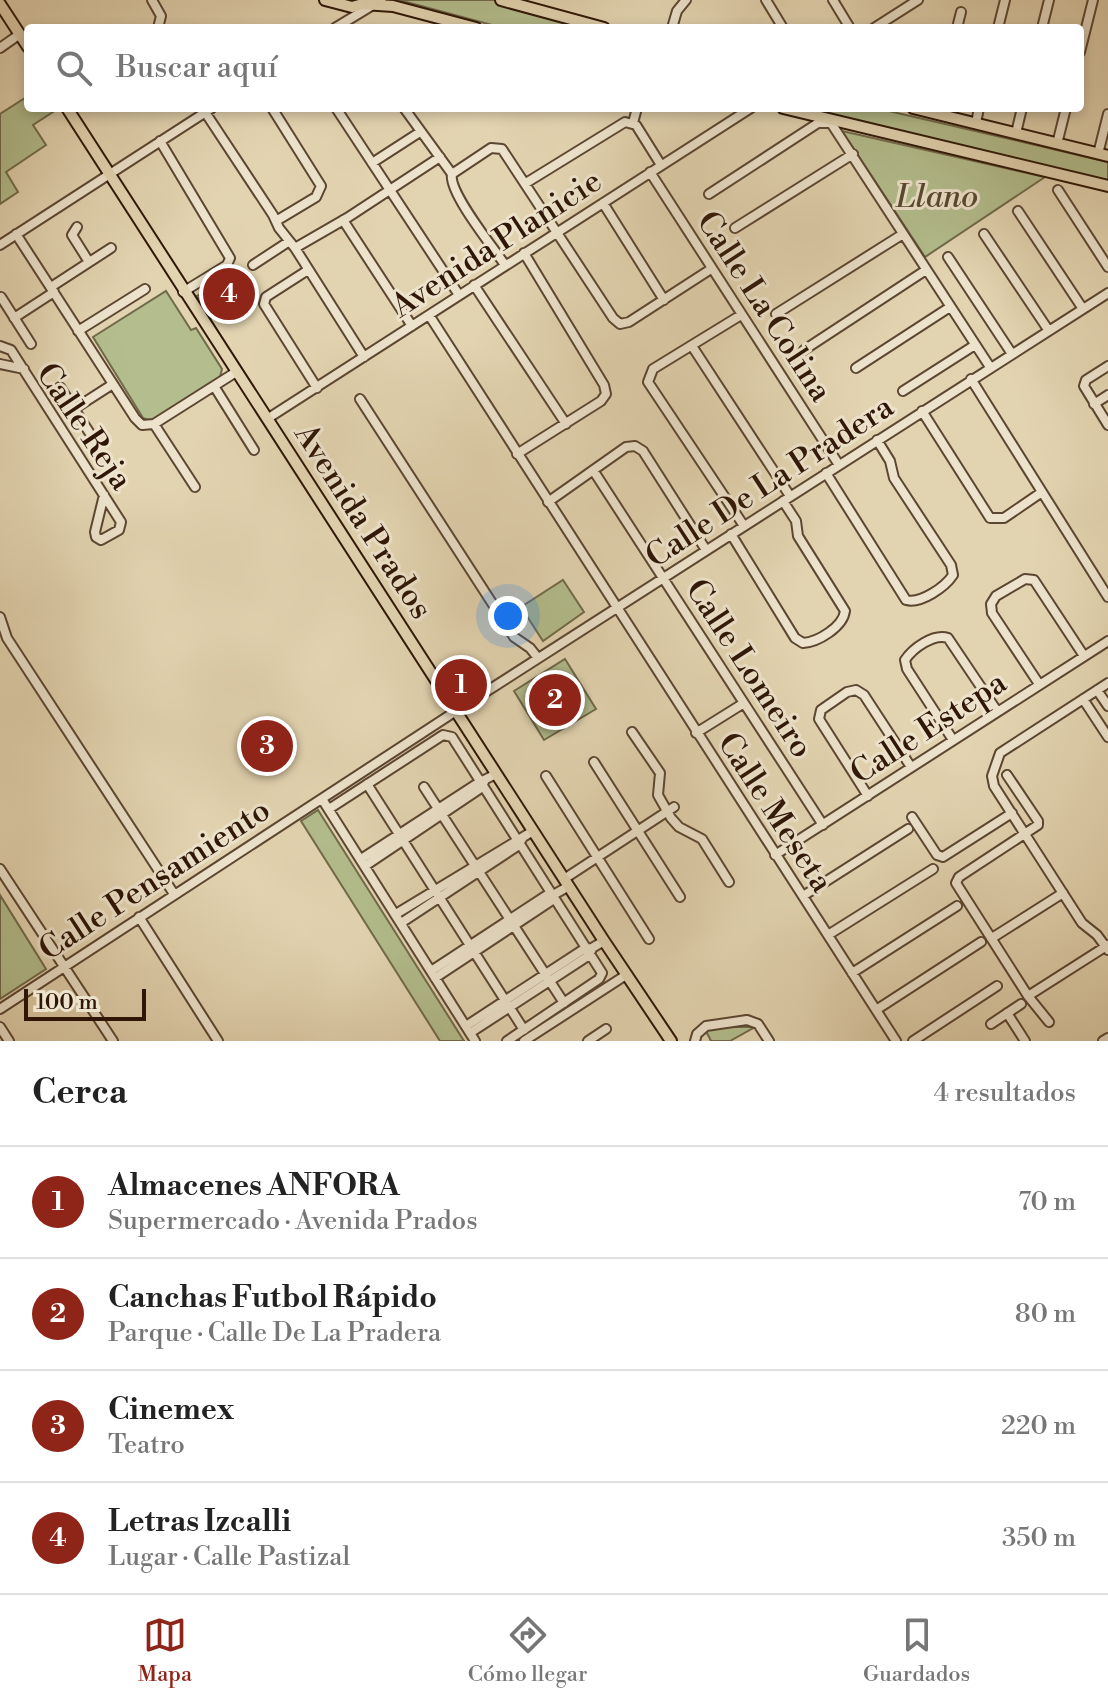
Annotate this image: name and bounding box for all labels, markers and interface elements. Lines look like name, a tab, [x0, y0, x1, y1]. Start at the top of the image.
search box	[24, 24, 1084, 112]
icon: search	[52, 46, 96, 90]
text: Buscar aquí	[116, 49, 278, 87]
street label: Avenida Planicie	[383, 161, 609, 327]
park label: Llano	[895, 177, 978, 217]
street label: Calle La Colina	[688, 204, 841, 410]
pin: 4	[203, 264, 255, 324]
street label: Calle Reja	[27, 355, 142, 498]
street label: Calle De La Pradera	[638, 386, 902, 577]
street label: Avenida Prados	[285, 416, 441, 627]
street label: Calle Lomeiro	[677, 572, 822, 765]
your location	[488, 596, 528, 636]
pin: 1	[435, 655, 487, 715]
street label: Calle Estepa	[843, 662, 1015, 793]
pin: 2	[529, 670, 581, 730]
pin: 3	[241, 716, 293, 776]
street label: Calle Meseta	[709, 725, 842, 901]
street label: Calle Pensamiento	[31, 790, 278, 970]
scale bar	[24, 985, 146, 1021]
text: 100 m	[36, 989, 98, 1016]
text: Cerca	[32, 1072, 127, 1114]
text: 4 resultados	[934, 1077, 1076, 1109]
text: Almacenes ANFORA	[108, 1167, 400, 1205]
text: 1	[52, 1186, 64, 1218]
text: 70 m	[1018, 1186, 1076, 1218]
text: Supermercado · Avenida Prados	[108, 1205, 478, 1237]
text: Canchas Futbol Rápido	[108, 1279, 437, 1317]
text: 2	[50, 1298, 66, 1330]
text: 80 m	[1015, 1298, 1076, 1330]
text: Parque · Calle De La Pradera	[108, 1317, 441, 1349]
text: Cinemex	[108, 1391, 234, 1429]
text: 3	[50, 1410, 66, 1442]
text: 220 m	[1001, 1410, 1076, 1442]
text: Teatro	[108, 1429, 185, 1461]
text: Letras Izcalli	[108, 1503, 291, 1541]
text: 4	[49, 1522, 67, 1554]
text: 350 m	[1002, 1522, 1076, 1554]
text: Lugar · Calle Pastizal	[108, 1541, 350, 1573]
tab: Mapa	[138, 1613, 192, 1688]
tab: Cómo llegar	[468, 1613, 587, 1688]
tab: Guardados	[863, 1613, 970, 1688]

